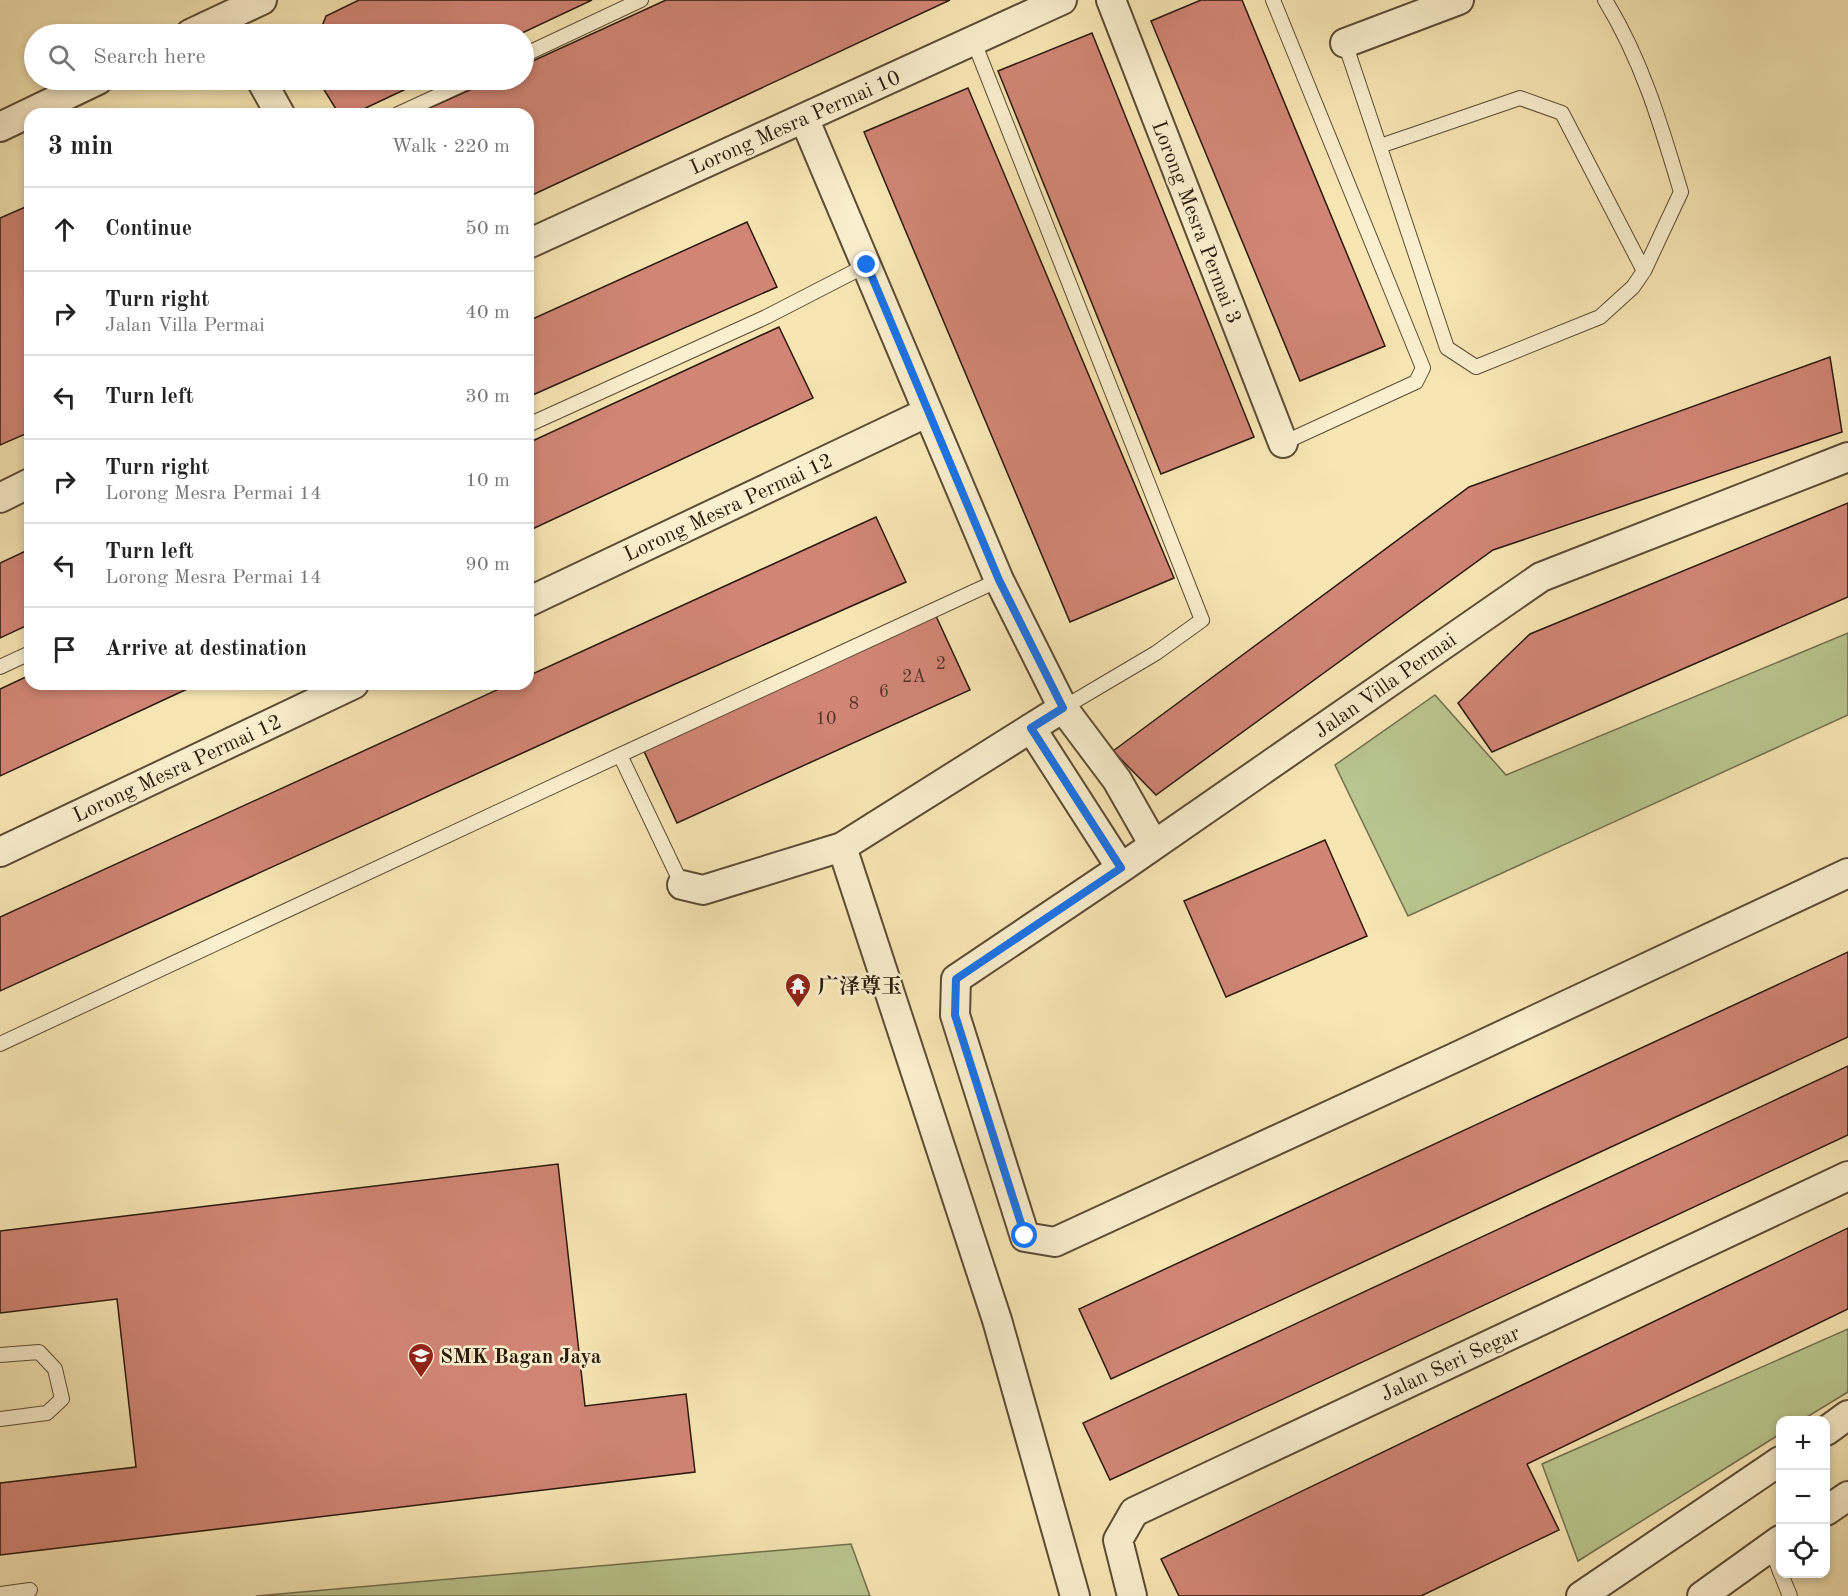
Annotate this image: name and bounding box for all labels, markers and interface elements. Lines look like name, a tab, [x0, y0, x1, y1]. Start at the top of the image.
search box	[24, 24, 534, 90]
icon: search	[45, 41, 78, 74]
text: Search here	[93, 46, 206, 68]
street label: Lorong Mesra Permai 10	[687, 67, 904, 179]
street label: Lorong Mesra Permai 3	[1147, 118, 1244, 327]
text: 3 min	[48, 134, 113, 160]
text: Walk · 220 m	[391, 137, 510, 157]
icon: ahead	[48, 213, 81, 246]
text: Continue	[105, 218, 192, 240]
text: 50 m	[465, 219, 510, 239]
route end	[853, 251, 879, 277]
text: Turn right	[105, 289, 209, 311]
icon: right	[48, 297, 81, 330]
text: 40 m	[465, 303, 510, 323]
text: Jalan Villa Permai	[105, 316, 265, 336]
icon: left	[48, 381, 81, 414]
text: Turn left	[105, 386, 194, 408]
text: 30 m	[465, 387, 510, 407]
street label: Lorong Mesra Permai 12	[621, 451, 836, 566]
text: Turn right	[105, 457, 209, 479]
icon: right	[48, 465, 81, 498]
text: 10 m	[465, 471, 510, 491]
text: Lorong Mesra Permai 14	[105, 484, 322, 504]
text: Turn left	[105, 541, 194, 563]
icon: left	[48, 549, 81, 582]
text: 90 m	[465, 555, 510, 575]
text: Lorong Mesra Permai 14	[105, 568, 322, 588]
street label: Jalan Villa Permai	[1311, 630, 1461, 743]
icon: arrive	[48, 633, 81, 666]
text: Arrive at destination	[105, 638, 307, 660]
house number: 2	[936, 655, 946, 673]
house number: 2A	[902, 668, 926, 686]
house number: 6	[879, 683, 889, 701]
house number: 8	[849, 695, 859, 713]
house number: 10	[816, 710, 836, 728]
street label: Lorong Mesra Permai 12	[70, 712, 285, 827]
temple icon: 广泽尊玉	[783, 971, 813, 1009]
place label: 广泽尊玉	[818, 974, 902, 998]
route start	[1011, 1222, 1037, 1248]
street label: Jalan Seri Segar	[1378, 1323, 1524, 1406]
school or university icon: SMK Bagan Jaya	[406, 1341, 436, 1379]
place label: SMK Bagan Jaya	[440, 1347, 602, 1368]
map controls	[1776, 1416, 1830, 1578]
button: +	[1776, 1416, 1830, 1470]
button: −	[1776, 1470, 1830, 1524]
button: locate	[1776, 1524, 1830, 1578]

